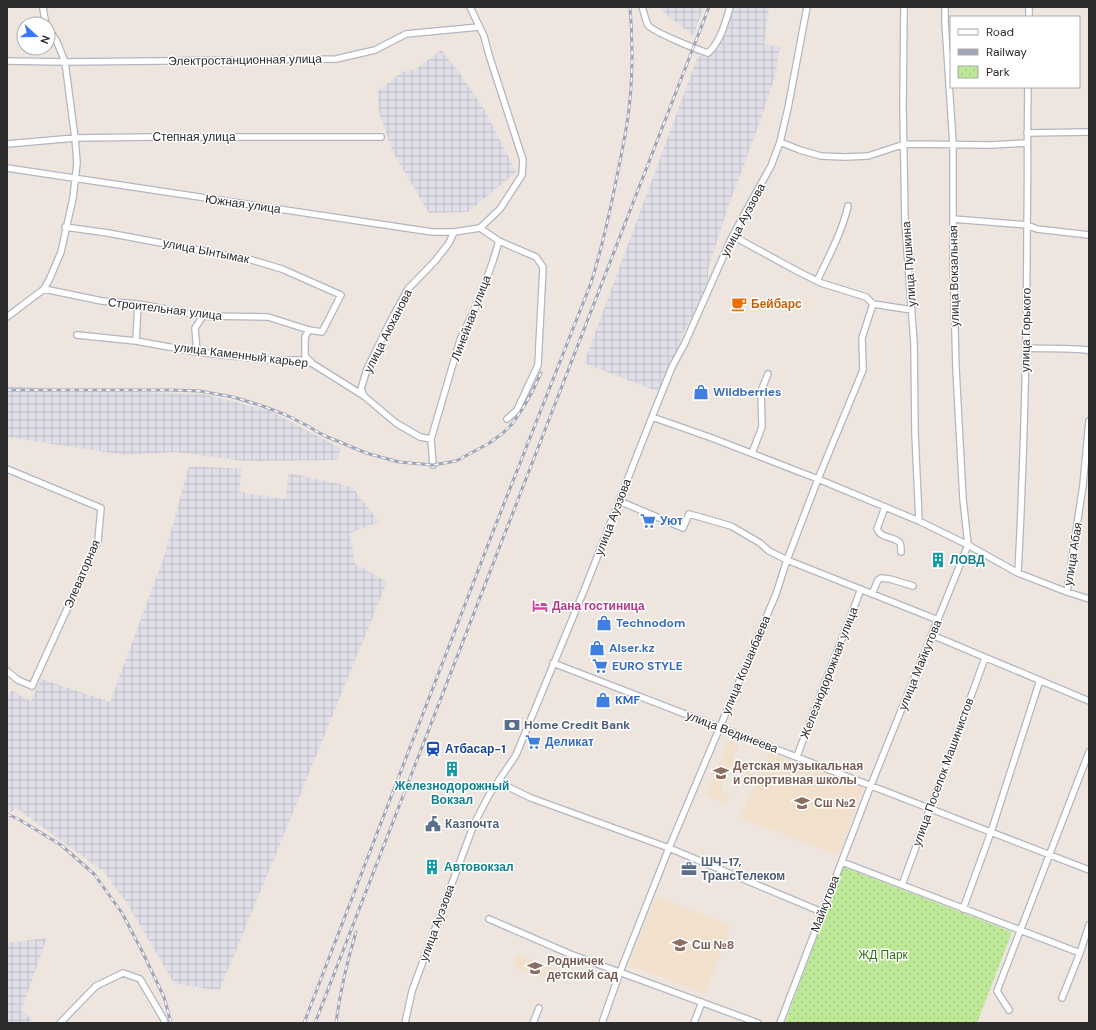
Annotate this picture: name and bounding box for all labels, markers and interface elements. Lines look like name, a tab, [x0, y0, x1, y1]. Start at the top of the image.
north arrow	[16, 16, 56, 56]
legend	[950, 16, 1080, 88]
text: Road	[986, 24, 1014, 40]
text: N	[37, 33, 53, 46]
text: Railway	[986, 44, 1027, 60]
street label: Электростанционная улица	[168, 51, 322, 69]
text: Park	[986, 64, 1010, 80]
street label: Степная улица	[152, 129, 236, 145]
street label: улица Ауэзова	[717, 180, 769, 259]
street label: Южная улица	[204, 191, 282, 217]
street label: улица Пушкина	[898, 220, 920, 307]
street label: улица Вокзальная	[945, 225, 963, 327]
street label: улица Ынтымак	[161, 235, 251, 267]
street label: Линейная улица	[447, 273, 495, 363]
street label: улица Аюханова	[360, 286, 416, 376]
street label: улица Горького	[1017, 287, 1035, 372]
street label: Строительная улица	[107, 294, 223, 324]
cafe icon: Бейбарс	[730, 295, 748, 313]
place label: Бейбарс	[751, 296, 802, 312]
street label: улица Каменный карьер	[173, 339, 309, 371]
shop icon: Wildberries	[692, 383, 710, 401]
place label: Wildberries	[713, 384, 781, 400]
street label: улица Ауэзова	[591, 476, 635, 558]
supermarket icon: Уют	[639, 512, 657, 530]
place label: Уют	[660, 513, 683, 529]
street label: улица Абая	[1060, 521, 1086, 587]
street label: Элеваторная	[60, 537, 104, 611]
building icon: ЛОВД	[929, 551, 947, 569]
place label: ЛОВД	[950, 552, 985, 568]
hotel icon: Дана гостиница	[531, 597, 549, 615]
place label: Дана гостиница	[552, 598, 645, 614]
street label: Железнодорожная улица	[796, 604, 862, 741]
street label: улица Кошанбаева	[718, 613, 774, 717]
shop icon: Technodom	[595, 614, 613, 632]
place label: Technodom	[616, 615, 685, 631]
street label: улица Майкутова	[895, 617, 946, 713]
shop icon: Alser.kz	[588, 639, 606, 657]
place label: Alser.kz	[609, 640, 655, 656]
supermarket icon: EURO STYLE	[591, 657, 609, 675]
place label: EURO STYLE	[612, 658, 683, 674]
shop icon: KMF	[594, 691, 612, 709]
place label: KMF	[615, 692, 640, 708]
street label: улица Поселок Машинистов	[909, 696, 977, 848]
street label: улица Вединеева	[684, 707, 781, 757]
bank icon: Home Credit Bank	[503, 716, 521, 734]
place label: Home Credit Bank	[524, 717, 630, 733]
supermarket icon: Деликат	[524, 733, 542, 751]
place label: Деликат	[545, 734, 594, 750]
station icon: Атбасар-1	[424, 740, 442, 758]
place label: Атбасар-1	[445, 741, 506, 757]
place label: Детская музыкальная и спортивная школы	[733, 758, 863, 788]
building icon: Железнодорожный Вокзал	[443, 760, 461, 778]
school or university icon: Детская музыкальная и спортивная школы	[712, 764, 730, 782]
place label: Железнодорожный Вокзал	[394, 778, 509, 808]
school or university icon: Сш №2	[793, 794, 811, 812]
place label: Сш №2	[814, 795, 856, 811]
public building icon: Казпочта	[424, 815, 442, 833]
place label: Казпочта	[445, 816, 499, 832]
place label: ШЧ-17, ТрансТелеком	[701, 854, 785, 884]
building icon: Автовокзал	[423, 858, 441, 876]
place label: Автовокзал	[444, 859, 514, 875]
office icon: ШЧ-17, ТрансТелеком	[680, 860, 698, 878]
street label: Майкутова	[807, 873, 843, 935]
street label: улица Ауэзова	[416, 882, 458, 964]
school or university icon: Сш №8	[671, 936, 689, 954]
place label: Сш №8	[692, 937, 734, 953]
park label: ЖД Парк	[858, 947, 909, 963]
place label: Родничек детский сад	[547, 953, 619, 983]
school or university icon: Родничек детский сад	[526, 959, 544, 977]

